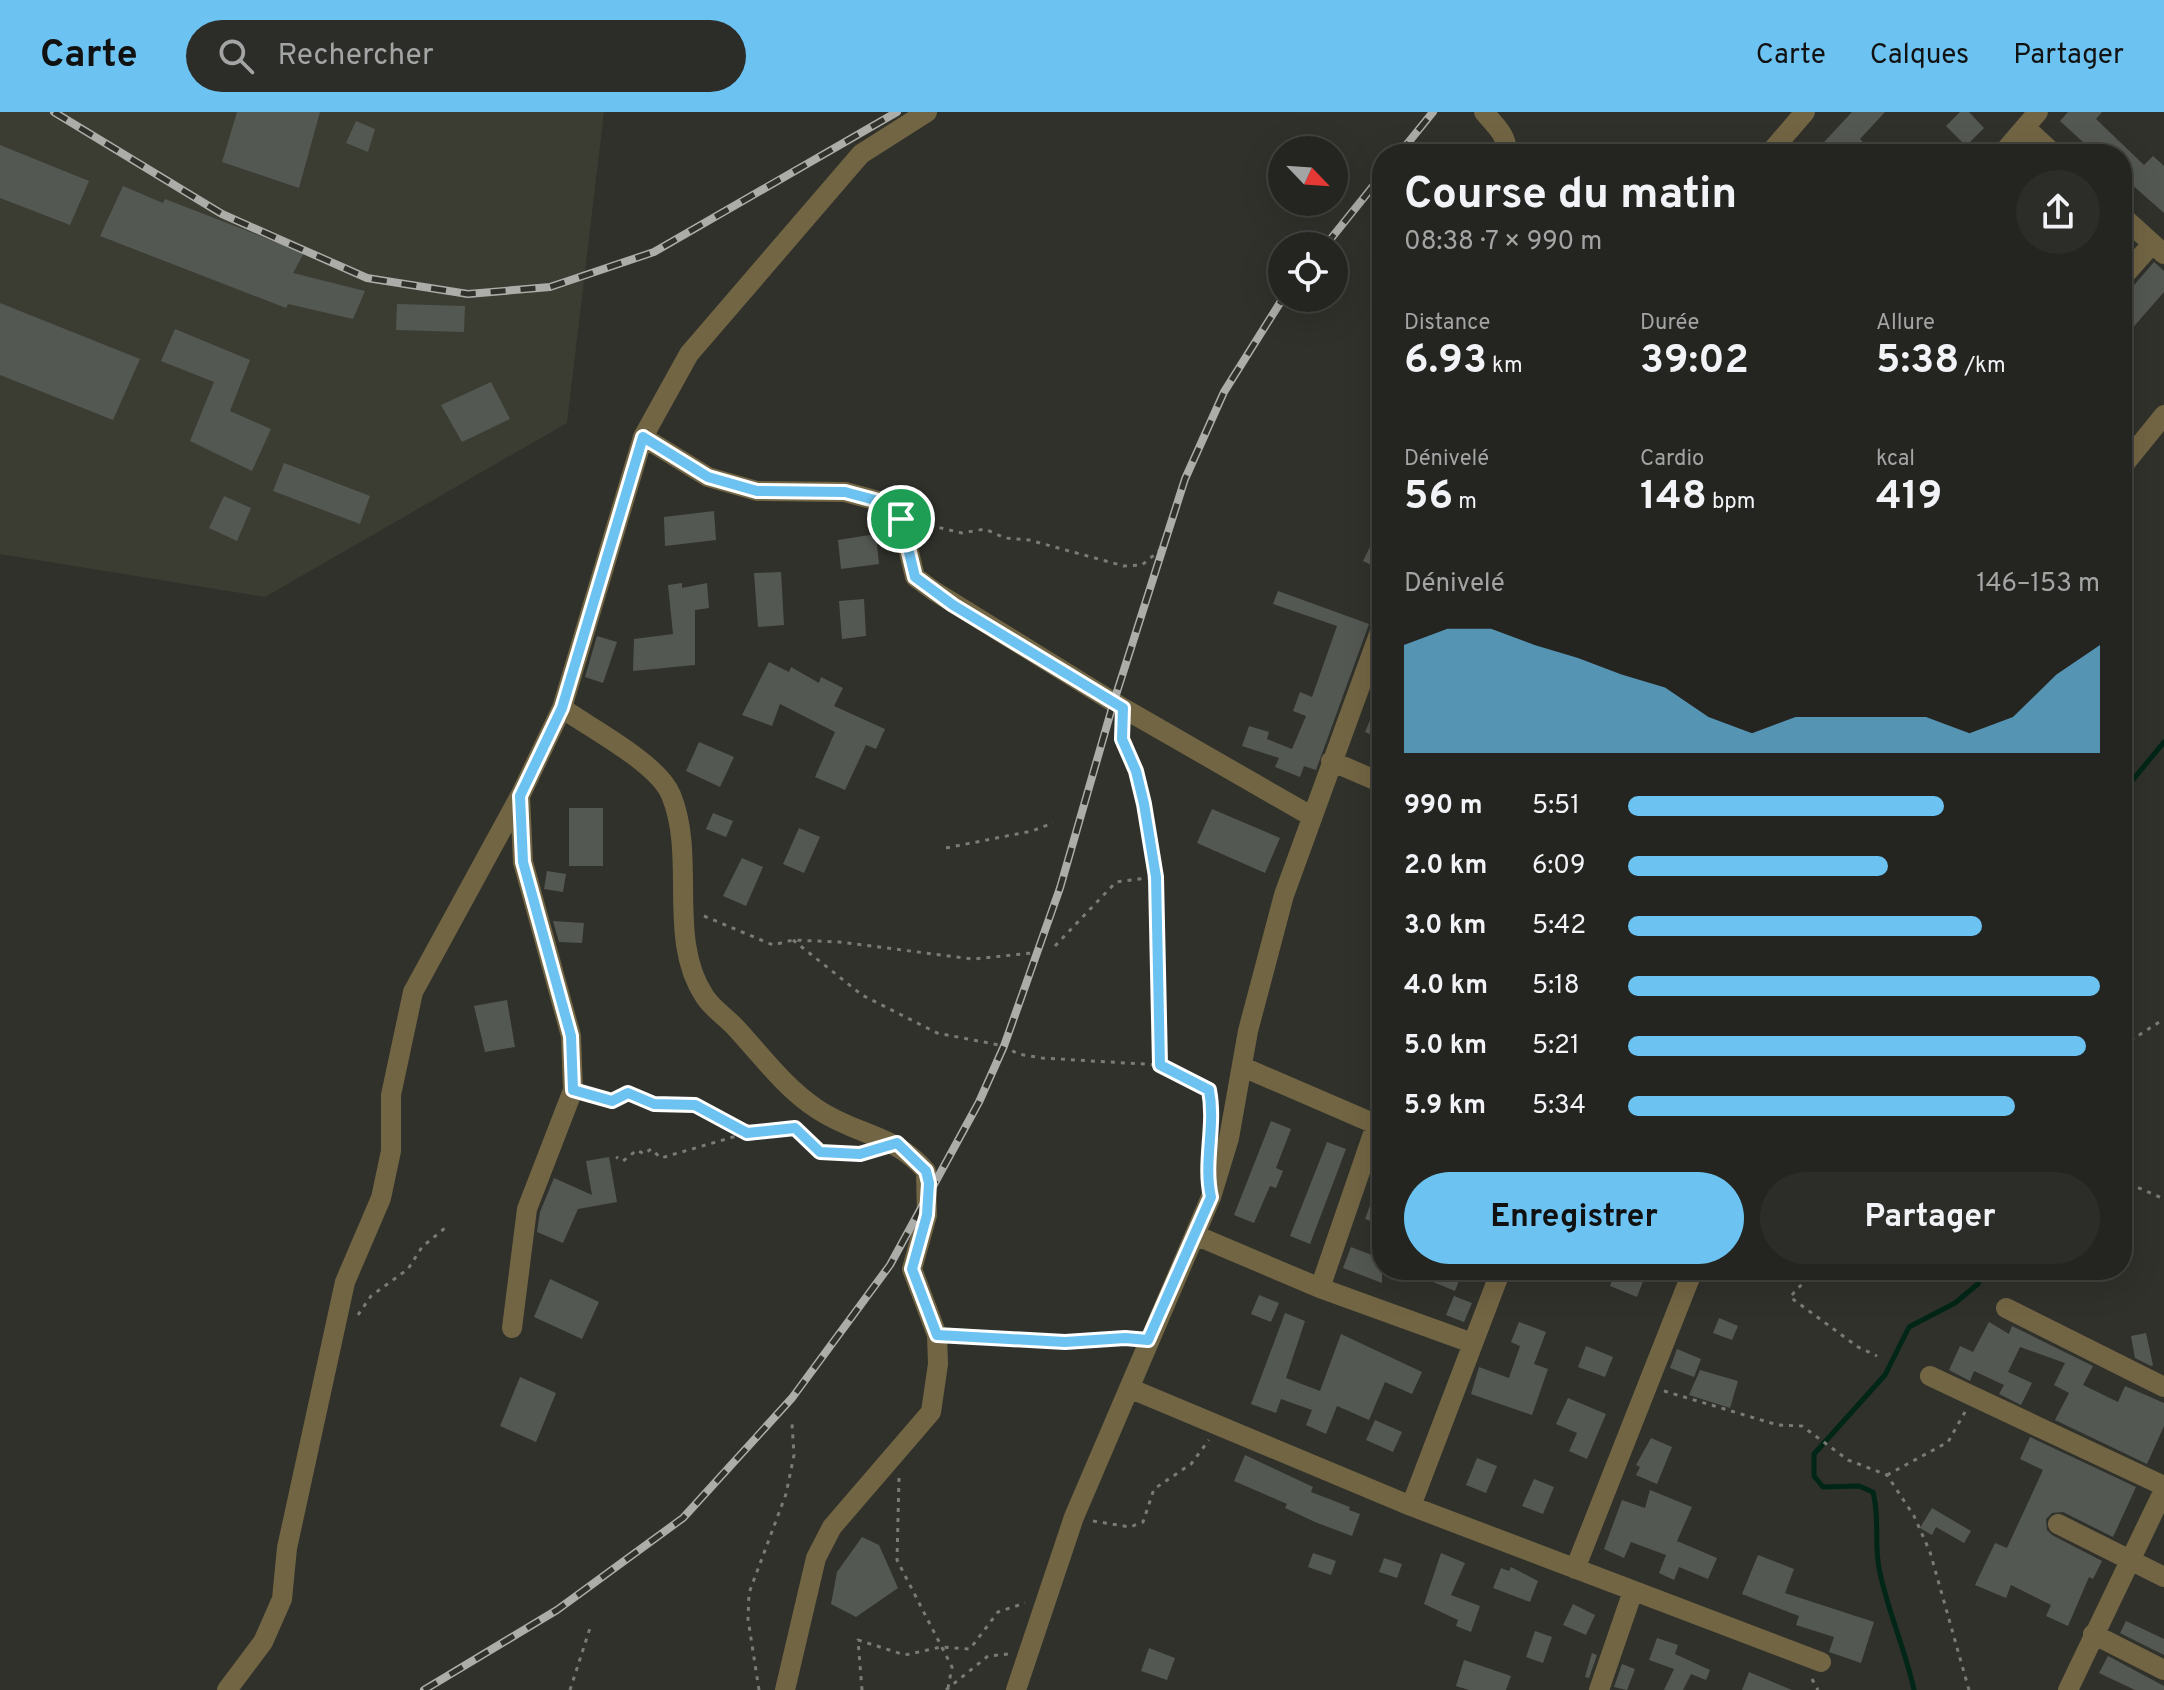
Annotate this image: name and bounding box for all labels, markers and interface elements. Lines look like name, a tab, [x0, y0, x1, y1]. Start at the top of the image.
search box	[186, 20, 746, 92]
text: Carte	[40, 32, 138, 81]
icon: search	[214, 34, 258, 78]
text: Rechercher	[278, 38, 434, 75]
text: Carte	[1756, 38, 1826, 74]
text: Calques	[1870, 38, 1969, 74]
text: Partager	[2013, 38, 2124, 74]
north arrow	[1268, 136, 1348, 216]
map controls	[1268, 136, 1348, 312]
text: Course du matin	[1404, 168, 1737, 224]
button: share	[2016, 170, 2100, 254]
text: 08:38 · 7 × 990 m	[1404, 226, 1602, 259]
button: locate	[1268, 232, 1348, 312]
text: Distance	[1404, 310, 1490, 337]
text: Durée	[1640, 310, 1699, 337]
text: Allure	[1876, 310, 1935, 337]
text: 6.93	[1404, 337, 1487, 387]
text: 39:02	[1640, 337, 1749, 387]
text: 5:38	[1876, 337, 1959, 387]
text: km	[1487, 353, 1523, 380]
text: /km	[1959, 353, 2006, 380]
text: Dénivelé	[1404, 446, 1489, 473]
text: Cardio	[1640, 446, 1704, 473]
text: kcal	[1876, 446, 1915, 473]
text: 56	[1404, 473, 1453, 523]
text: 148	[1640, 473, 1707, 523]
text: 419	[1876, 473, 1942, 523]
pin	[867, 485, 935, 553]
text: m	[1453, 489, 1477, 516]
text: bpm	[1707, 489, 1755, 516]
icon: arrive	[879, 497, 923, 541]
text: Dénivelé	[1404, 568, 1505, 601]
text: 146–153 m	[1976, 568, 2100, 601]
text: 990 m	[1404, 790, 1482, 823]
text: 5:51	[1532, 790, 1580, 823]
text: 2.0 km	[1404, 850, 1487, 883]
text: 6:09	[1532, 850, 1586, 883]
text: 3.0 km	[1404, 910, 1486, 943]
text: 5:42	[1532, 910, 1586, 943]
text: 4.0 km	[1404, 970, 1488, 1003]
text: 5:18	[1532, 970, 1580, 1003]
text: 5.0 km	[1404, 1030, 1487, 1063]
text: 5:21	[1532, 1030, 1580, 1063]
text: 5.9 km	[1404, 1090, 1486, 1123]
text: 5:34	[1532, 1090, 1586, 1123]
button: Enregistrer	[1404, 1172, 1744, 1264]
button: Partager	[1760, 1172, 2100, 1264]

